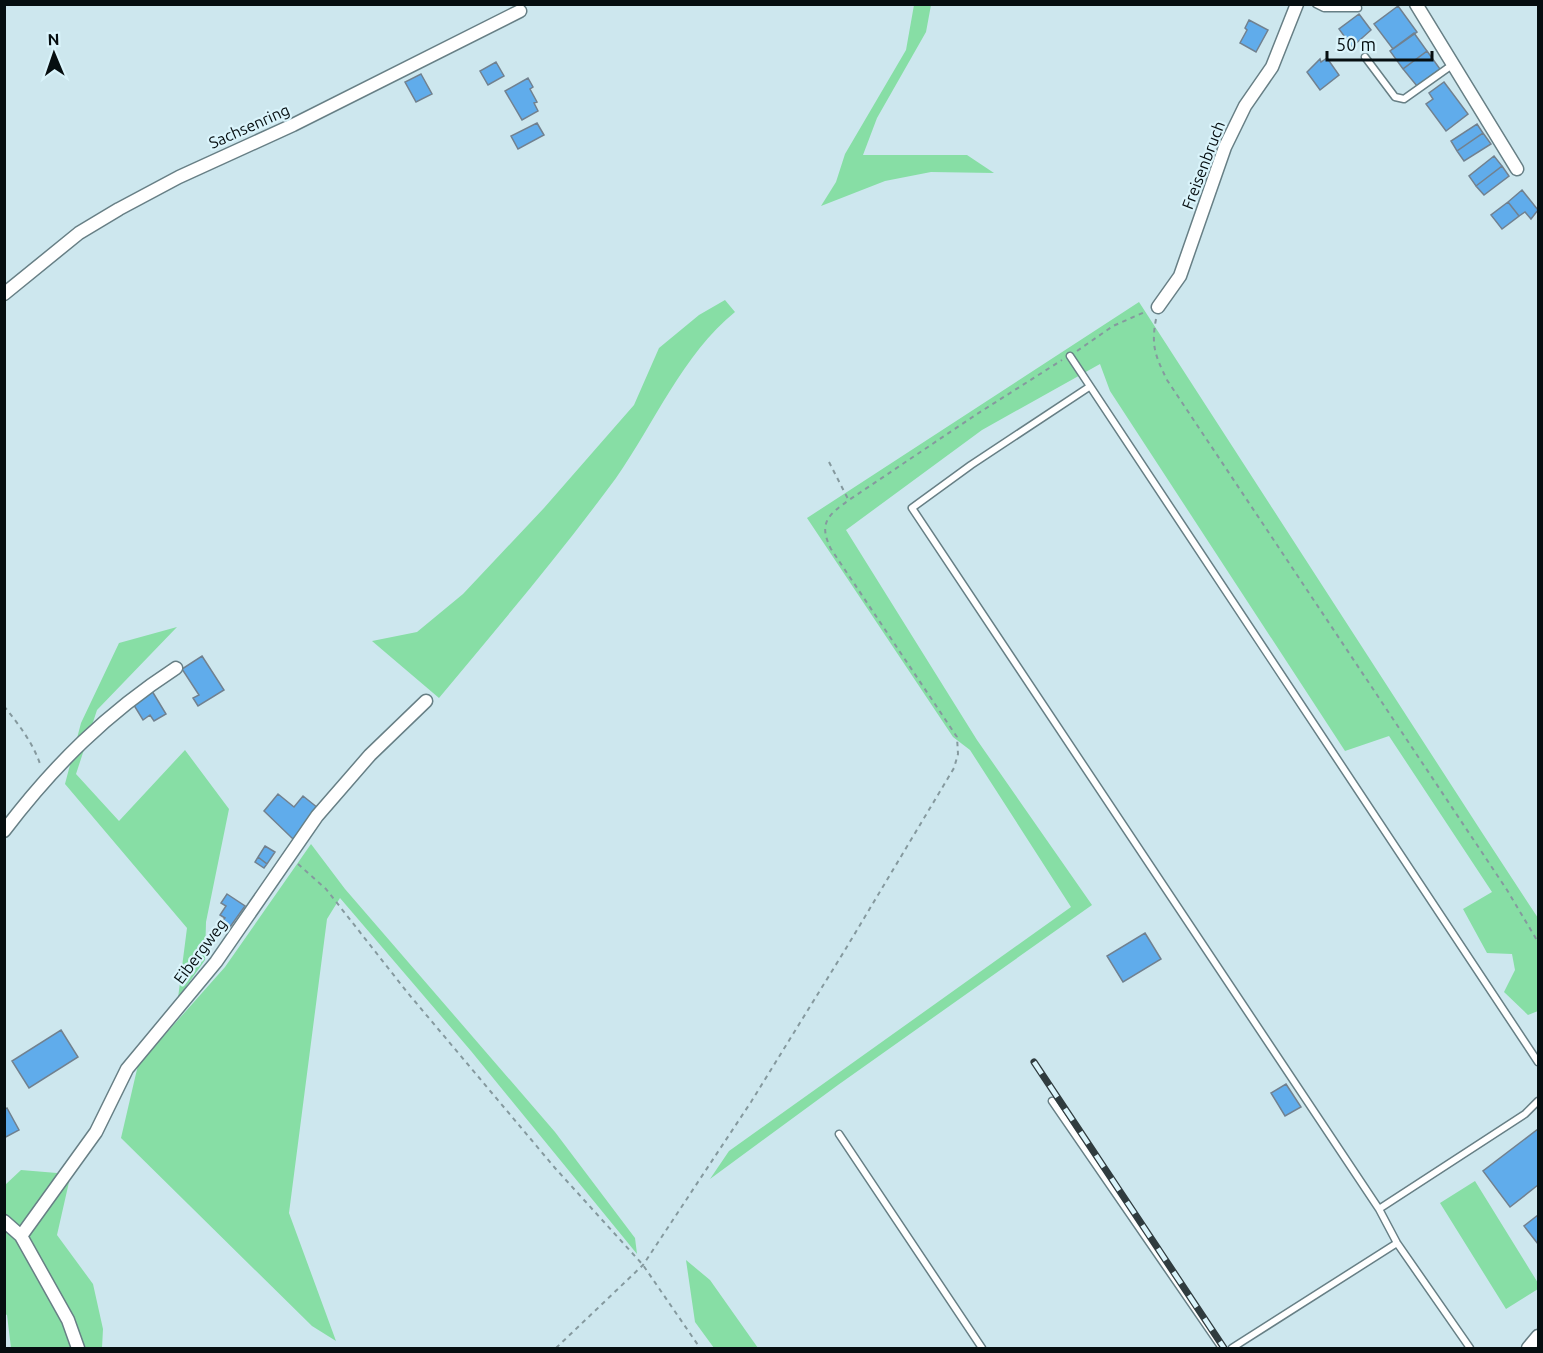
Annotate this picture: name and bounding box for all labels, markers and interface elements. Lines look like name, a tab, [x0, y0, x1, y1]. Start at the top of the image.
north arrow	[24, 24, 84, 84]
scale bar	[1327, 24, 1432, 62]
text: N	[47, 30, 60, 48]
text: 50 m	[1336, 34, 1376, 54]
street label: Sachsenring	[206, 100, 292, 152]
street label: Freisenbruch	[1178, 118, 1228, 212]
street label: Eibergweg	[170, 915, 230, 987]

